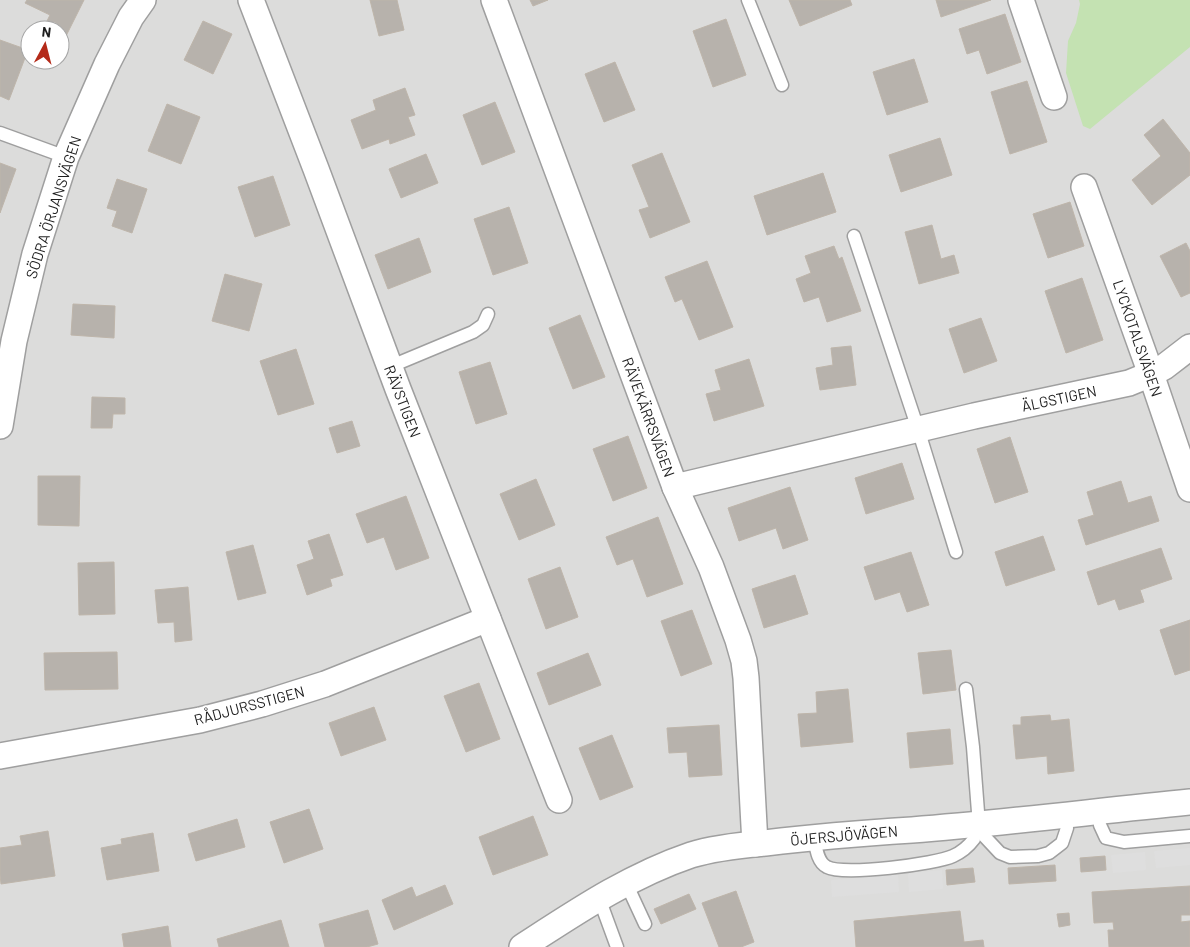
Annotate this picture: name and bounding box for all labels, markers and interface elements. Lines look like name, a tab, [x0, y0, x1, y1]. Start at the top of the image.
north arrow	[20, 20, 70, 70]
text: N	[41, 23, 52, 41]
street label: SÖDRA ÖRJANSVÄGEN	[21, 133, 85, 281]
street label: LYCKOTALSVÄGEN	[1110, 277, 1166, 399]
street label: RÄVEKÄRRSVÄGEN	[619, 355, 679, 479]
street label: RÄVSTIGEN	[381, 362, 425, 440]
street label: ÄLGSTIGEN	[1020, 381, 1098, 415]
street label: RÅDJURSSTIGEN	[191, 681, 306, 728]
street label: ÖJERSJÖVÄGEN	[789, 821, 899, 849]

